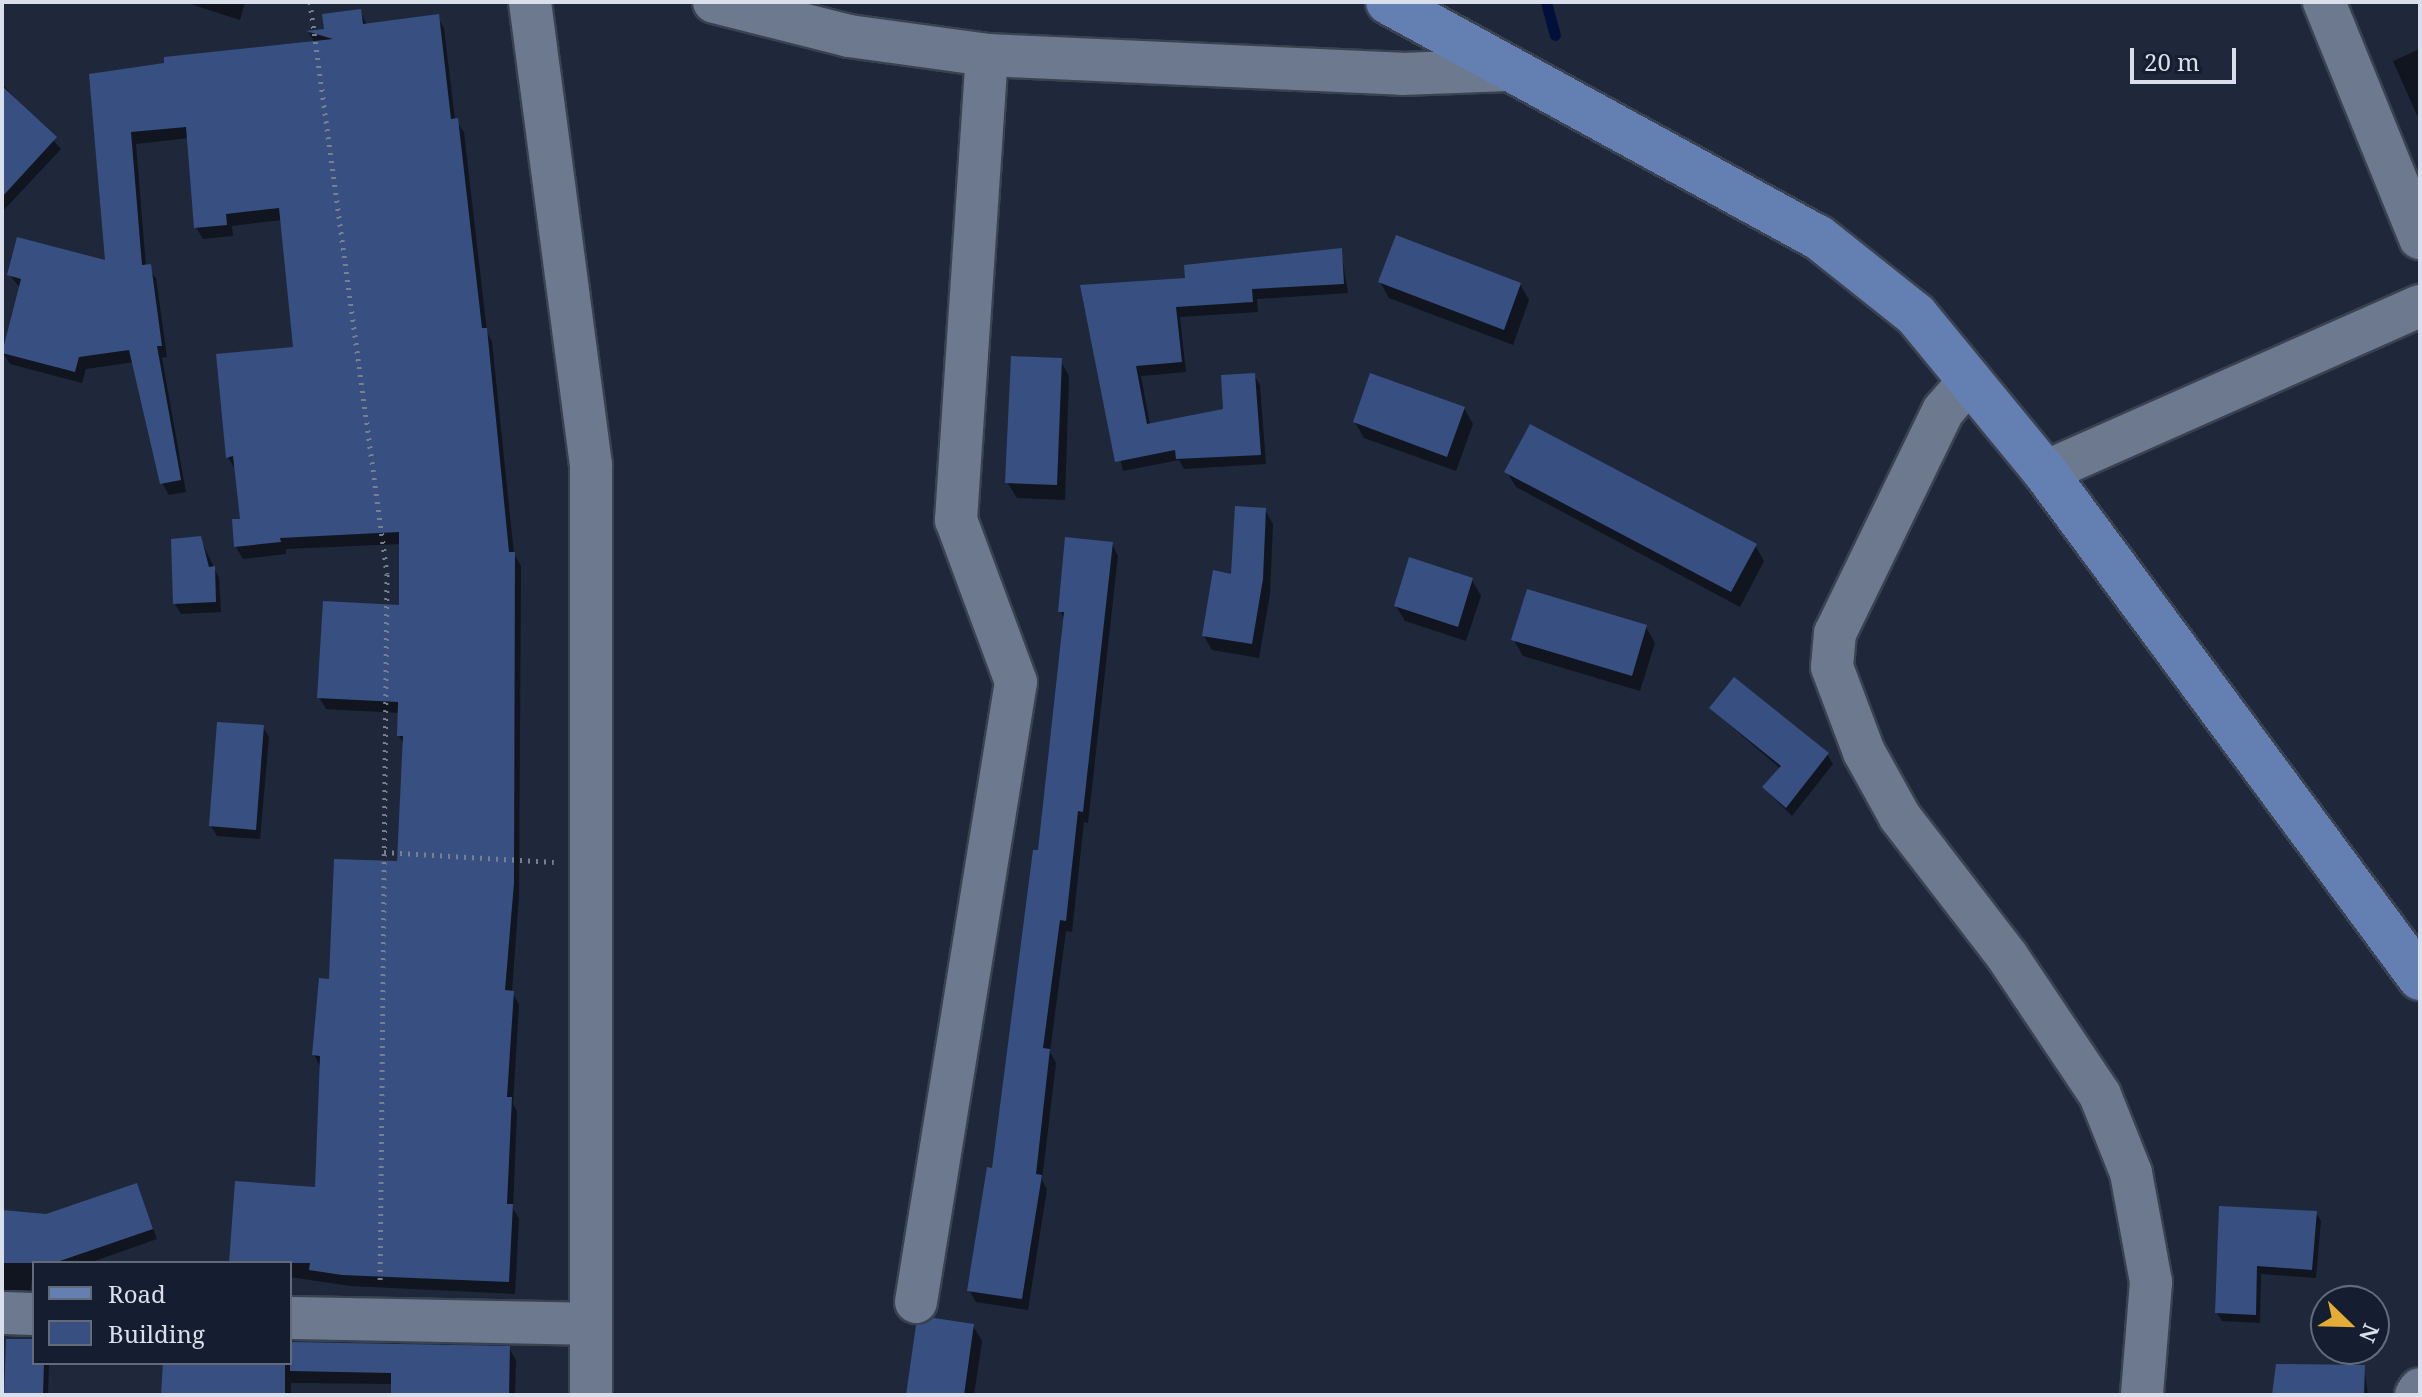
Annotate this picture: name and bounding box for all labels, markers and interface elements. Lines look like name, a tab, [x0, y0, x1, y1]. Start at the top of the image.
scale bar	[2134, 32, 2240, 82]
text: 20 m	[2144, 45, 2200, 78]
legend	[32, 1261, 292, 1365]
text: Road	[108, 1277, 166, 1310]
north arrow	[2310, 1285, 2390, 1365]
text: Building	[108, 1317, 205, 1350]
text: N	[2353, 1320, 2387, 1347]

